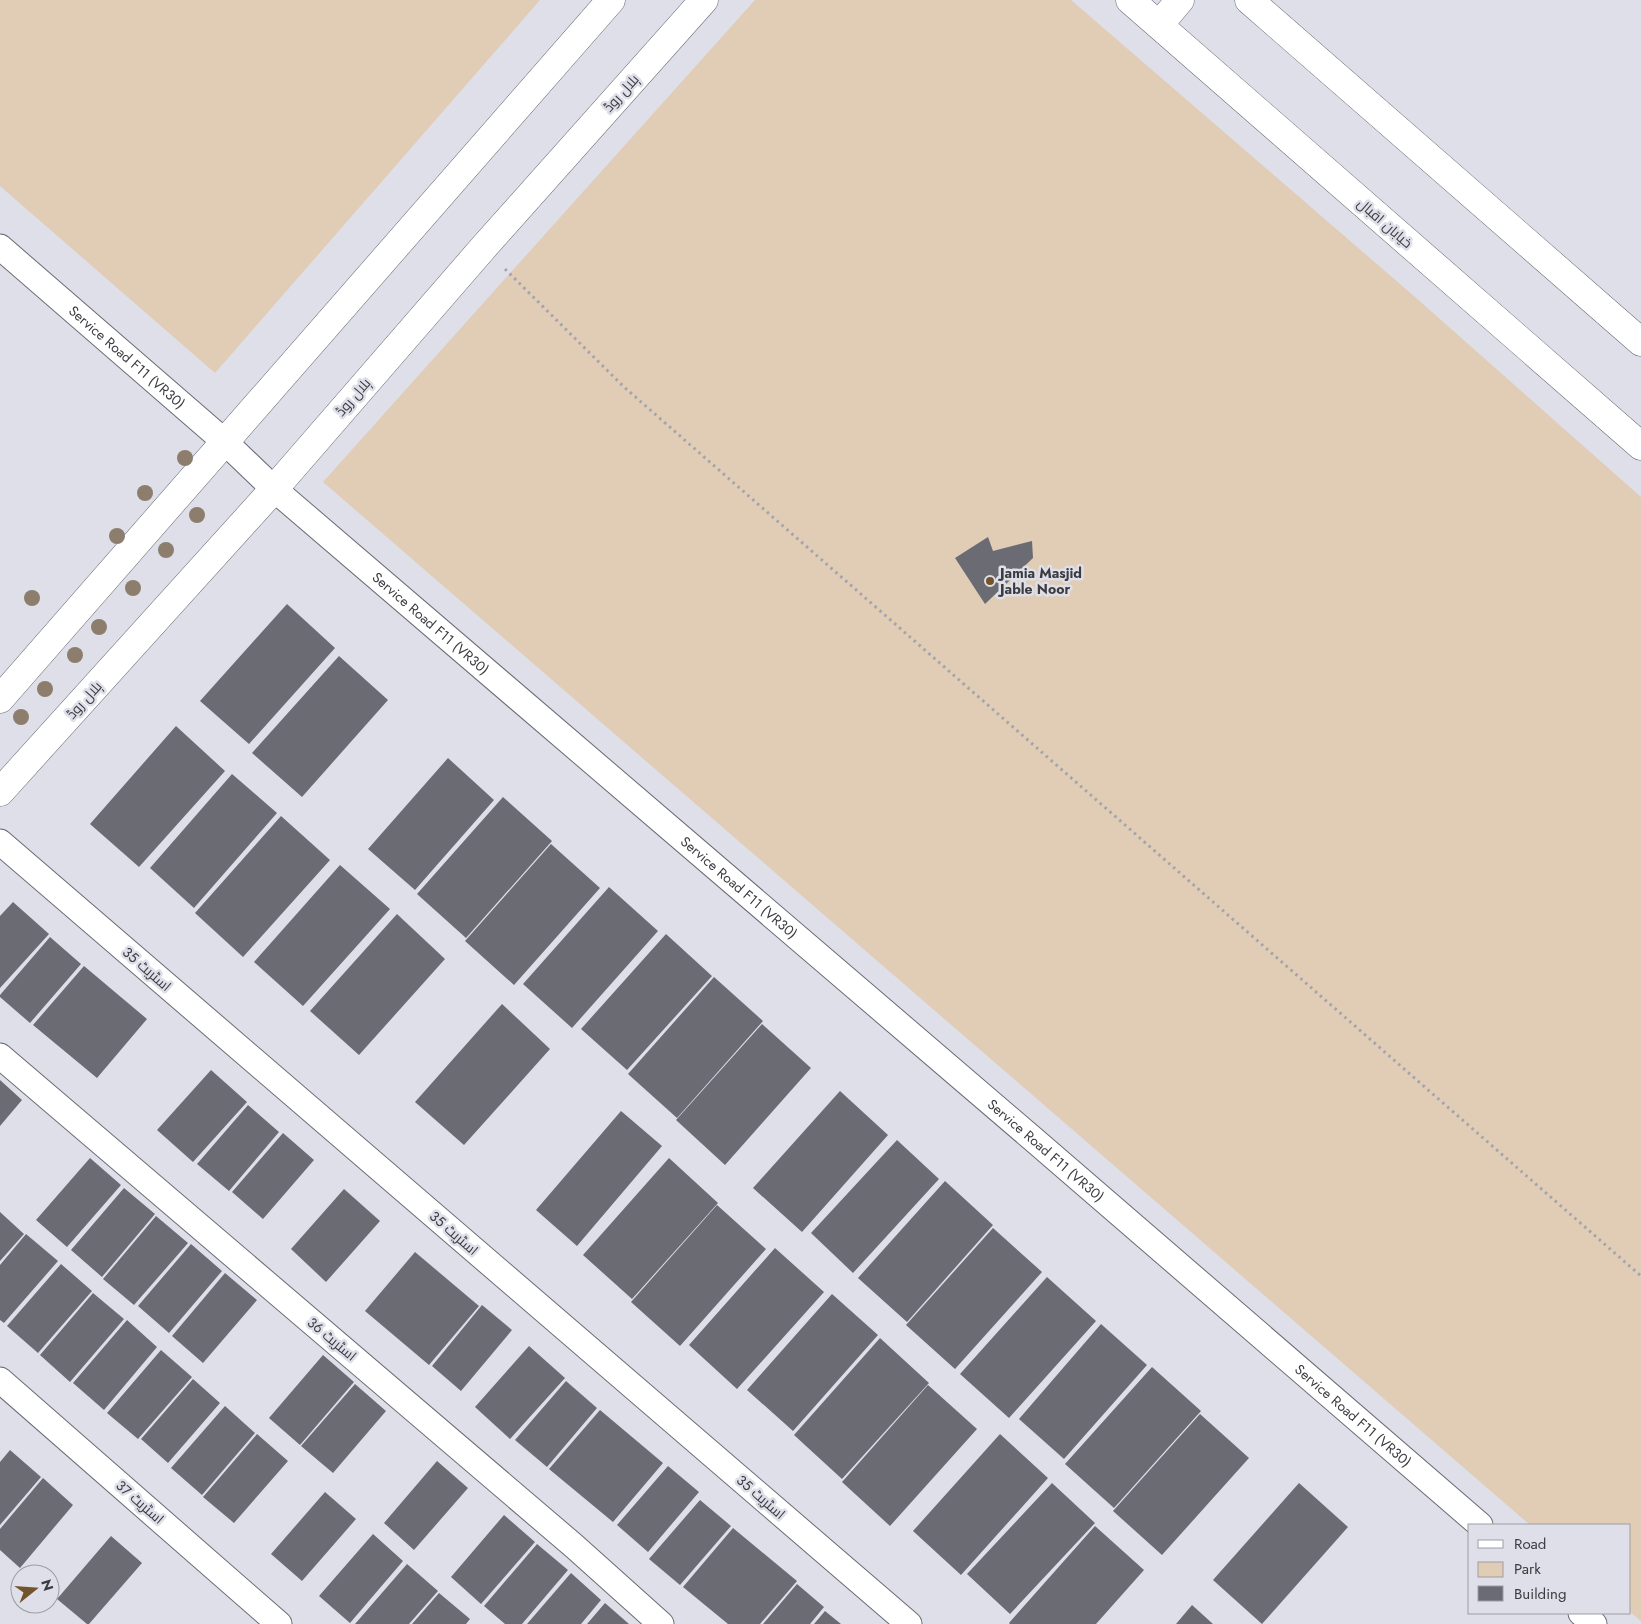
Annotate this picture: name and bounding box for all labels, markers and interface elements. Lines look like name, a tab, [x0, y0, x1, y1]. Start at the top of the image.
street label: ہلال روڈ	[599, 70, 643, 116]
street label: خیابان اقبال	[1353, 193, 1417, 253]
street label: Service Road F11 (VR30)	[64, 301, 189, 413]
street label: ہلال روڈ	[331, 374, 375, 420]
place label: Jamia Masjid Jable Noor	[997, 563, 1082, 599]
street label: Service Road F11 (VR30)	[368, 567, 494, 679]
marker: Jamia Masjid Jable Noor	[984, 575, 996, 587]
street label: ہلال روڈ	[62, 677, 106, 723]
street label: Service Road F11 (VR30)	[676, 832, 802, 943]
street label: اسٹریٹ 35	[118, 942, 176, 996]
street label: Service Road F11 (VR30)	[983, 1094, 1109, 1206]
street label: اسٹریٹ 35	[425, 1206, 483, 1260]
street label: اسٹریٹ 36	[303, 1312, 361, 1366]
street label: Service Road F11 (VR30)	[1291, 1360, 1416, 1471]
street label: اسٹریٹ 35	[732, 1470, 790, 1524]
street label: اسٹریٹ 37	[112, 1475, 168, 1529]
legend	[1468, 1524, 1631, 1614]
text: Road	[1514, 1533, 1546, 1555]
text: Park	[1514, 1558, 1541, 1580]
north arrow	[10, 1564, 60, 1614]
text: N	[36, 1577, 59, 1593]
text: Building	[1514, 1583, 1566, 1605]

